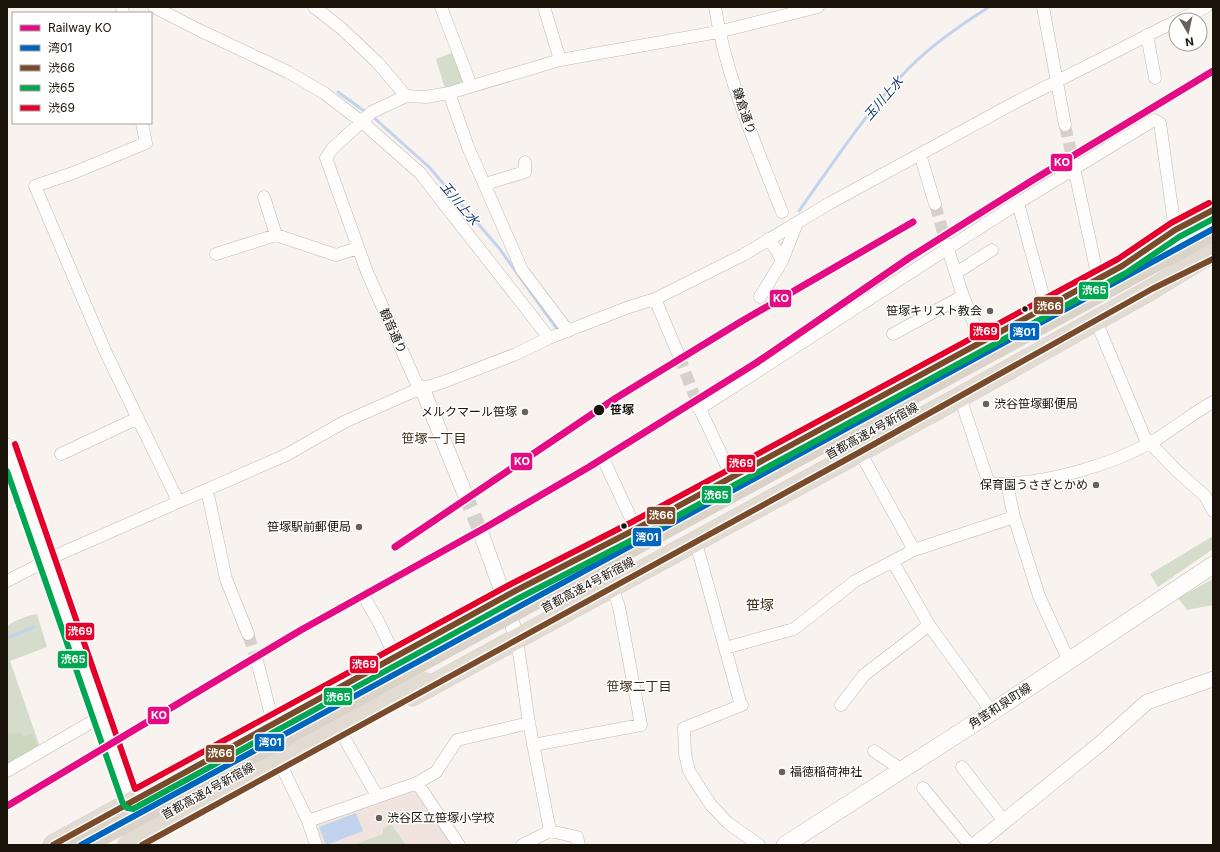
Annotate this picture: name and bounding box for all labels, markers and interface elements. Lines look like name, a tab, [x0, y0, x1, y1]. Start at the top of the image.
legend	[12, 12, 152, 124]
north arrow	[1168, 12, 1208, 52]
text: Railway KO	[48, 20, 112, 35]
text: N	[1184, 34, 1195, 49]
text: 湾01	[48, 40, 72, 55]
text: 渋66	[48, 60, 75, 75]
water label: 玉川上水	[860, 72, 907, 123]
text: 渋65	[48, 80, 75, 95]
street label: 鎌倉通り	[730, 86, 759, 136]
text: 渋69	[48, 100, 75, 115]
line badge: KO	[1050, 153, 1073, 172]
text: KO	[1054, 155, 1070, 169]
water label: 玉川上水	[437, 178, 484, 230]
line badge: 渋65	[1078, 281, 1109, 300]
text: 渋65	[1081, 283, 1107, 297]
line badge: KO	[769, 289, 792, 308]
text: KO	[773, 291, 789, 305]
line badge: 渋66	[1033, 296, 1064, 315]
text: 渋66	[1036, 299, 1062, 313]
place label: 笹塚キリスト教会	[886, 303, 982, 318]
unlabelled marker	[1020, 304, 1030, 314]
street label: 観音通り	[377, 306, 410, 356]
marker: 笹塚キリスト教会	[985, 306, 995, 316]
line badge: 渋69	[969, 322, 1000, 341]
line badge: 湾01	[1009, 322, 1040, 341]
text: 渋69	[972, 324, 998, 338]
text: 湾01	[1012, 325, 1036, 339]
place label: 渋谷笹塚郵便局	[994, 396, 1078, 411]
street label: 首都高速4号新宿線	[823, 399, 921, 462]
marker: 渋谷笹塚郵便局	[981, 399, 991, 409]
place label: 笹塚	[610, 402, 634, 417]
marker: 笹塚	[592, 403, 606, 417]
place label: メルクマール笹塚	[421, 404, 517, 419]
marker: メルクマール笹塚	[520, 407, 530, 417]
district label: 笹塚一丁目	[401, 430, 467, 446]
line badge: KO	[510, 452, 533, 471]
text: KO	[514, 454, 530, 468]
line badge: 渋69	[726, 454, 756, 473]
text: 渋69	[728, 456, 754, 470]
place label: 保育園うさぎとかめ	[980, 477, 1088, 492]
marker: 保育園うさぎとかめ	[1091, 480, 1101, 490]
line badge: 渋65	[701, 485, 732, 504]
text: 渋65	[703, 488, 729, 502]
line badge: 渋66	[646, 506, 676, 525]
text: 渋66	[648, 508, 674, 522]
place label: 笹塚駅前郵便局	[267, 519, 351, 534]
unlabelled marker	[619, 521, 629, 531]
marker: 笹塚駅前郵便局	[354, 522, 364, 532]
line badge: 湾01	[632, 527, 662, 547]
text: 湾01	[635, 530, 659, 544]
street label: 首都高速4号新宿線	[538, 554, 637, 616]
district label: 笹塚	[746, 596, 774, 613]
line badge: 渋69	[65, 622, 95, 641]
text: 渋69	[67, 624, 93, 638]
line badge: 渋65	[57, 650, 88, 669]
text: 渋65	[60, 652, 86, 666]
line badge: 渋69	[349, 655, 379, 674]
text: 渋69	[351, 657, 377, 671]
district label: 笹塚二丁目	[606, 678, 672, 694]
street label: 角筈和泉町線	[965, 680, 1034, 731]
line badge: 渋65	[323, 687, 353, 706]
text: 渋65	[325, 690, 351, 704]
line badge: KO	[147, 706, 170, 725]
text: KO	[151, 708, 167, 722]
line badge: 湾01	[254, 733, 285, 752]
text: 湾01	[258, 735, 282, 749]
line badge: 渋66	[205, 744, 235, 763]
text: 渋66	[207, 746, 233, 760]
street label: 首都高速4号新宿線	[159, 759, 257, 822]
place label: 福徳稲荷神社	[790, 764, 862, 779]
marker: 福徳稲荷神社	[777, 767, 787, 777]
place label: 渋谷区立笹塚小学校	[387, 810, 495, 825]
marker: 渋谷区立笹塚小学校	[374, 813, 384, 823]

